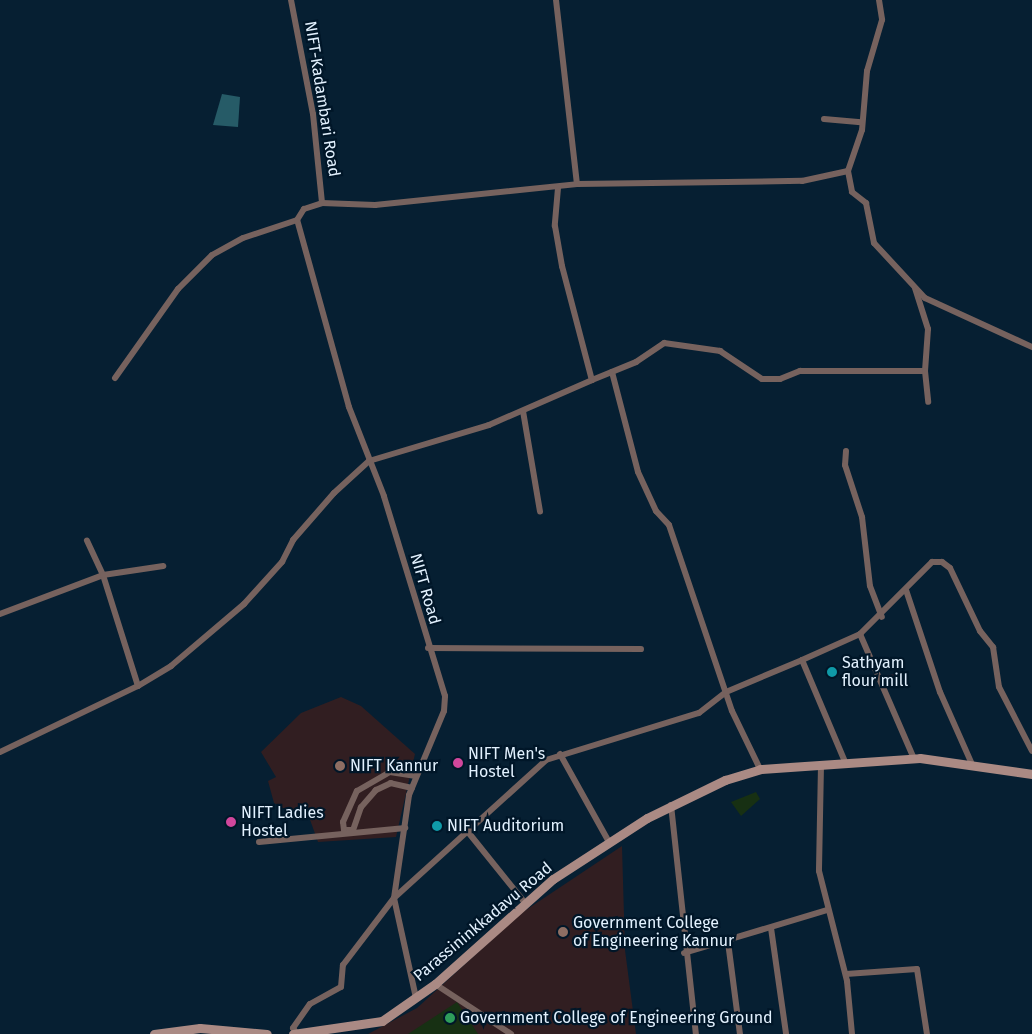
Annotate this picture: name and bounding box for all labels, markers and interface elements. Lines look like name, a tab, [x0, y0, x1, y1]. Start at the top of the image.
street label: NIFT-Kadambari Road	[300, 20, 344, 178]
street label: NIFT Road	[406, 551, 444, 627]
place label: Sathyam flour mill	[842, 653, 908, 691]
marker: Sathyam flour mill	[826, 666, 838, 678]
place label: NIFT Men's Hostel	[468, 744, 545, 782]
place label: NIFT Kannur	[350, 756, 438, 776]
marker: NIFT Men's Hostel	[452, 757, 464, 769]
marker: NIFT Kannur	[334, 760, 346, 772]
place label: NIFT Ladies Hostel	[241, 803, 324, 841]
marker: NIFT Ladies Hostel	[225, 816, 237, 828]
place label: NIFT Auditorium	[447, 816, 564, 836]
marker: NIFT Auditorium	[431, 820, 443, 832]
street label: Parassininkkadavu Road	[410, 858, 556, 986]
place label: Government College of Engineering Kannur	[573, 913, 734, 951]
marker: Government College of Engineering Kannur	[557, 926, 569, 938]
place label: Government College of Engineering Ground	[460, 1008, 773, 1028]
marker: Government College of Engineering Ground	[444, 1012, 456, 1024]

